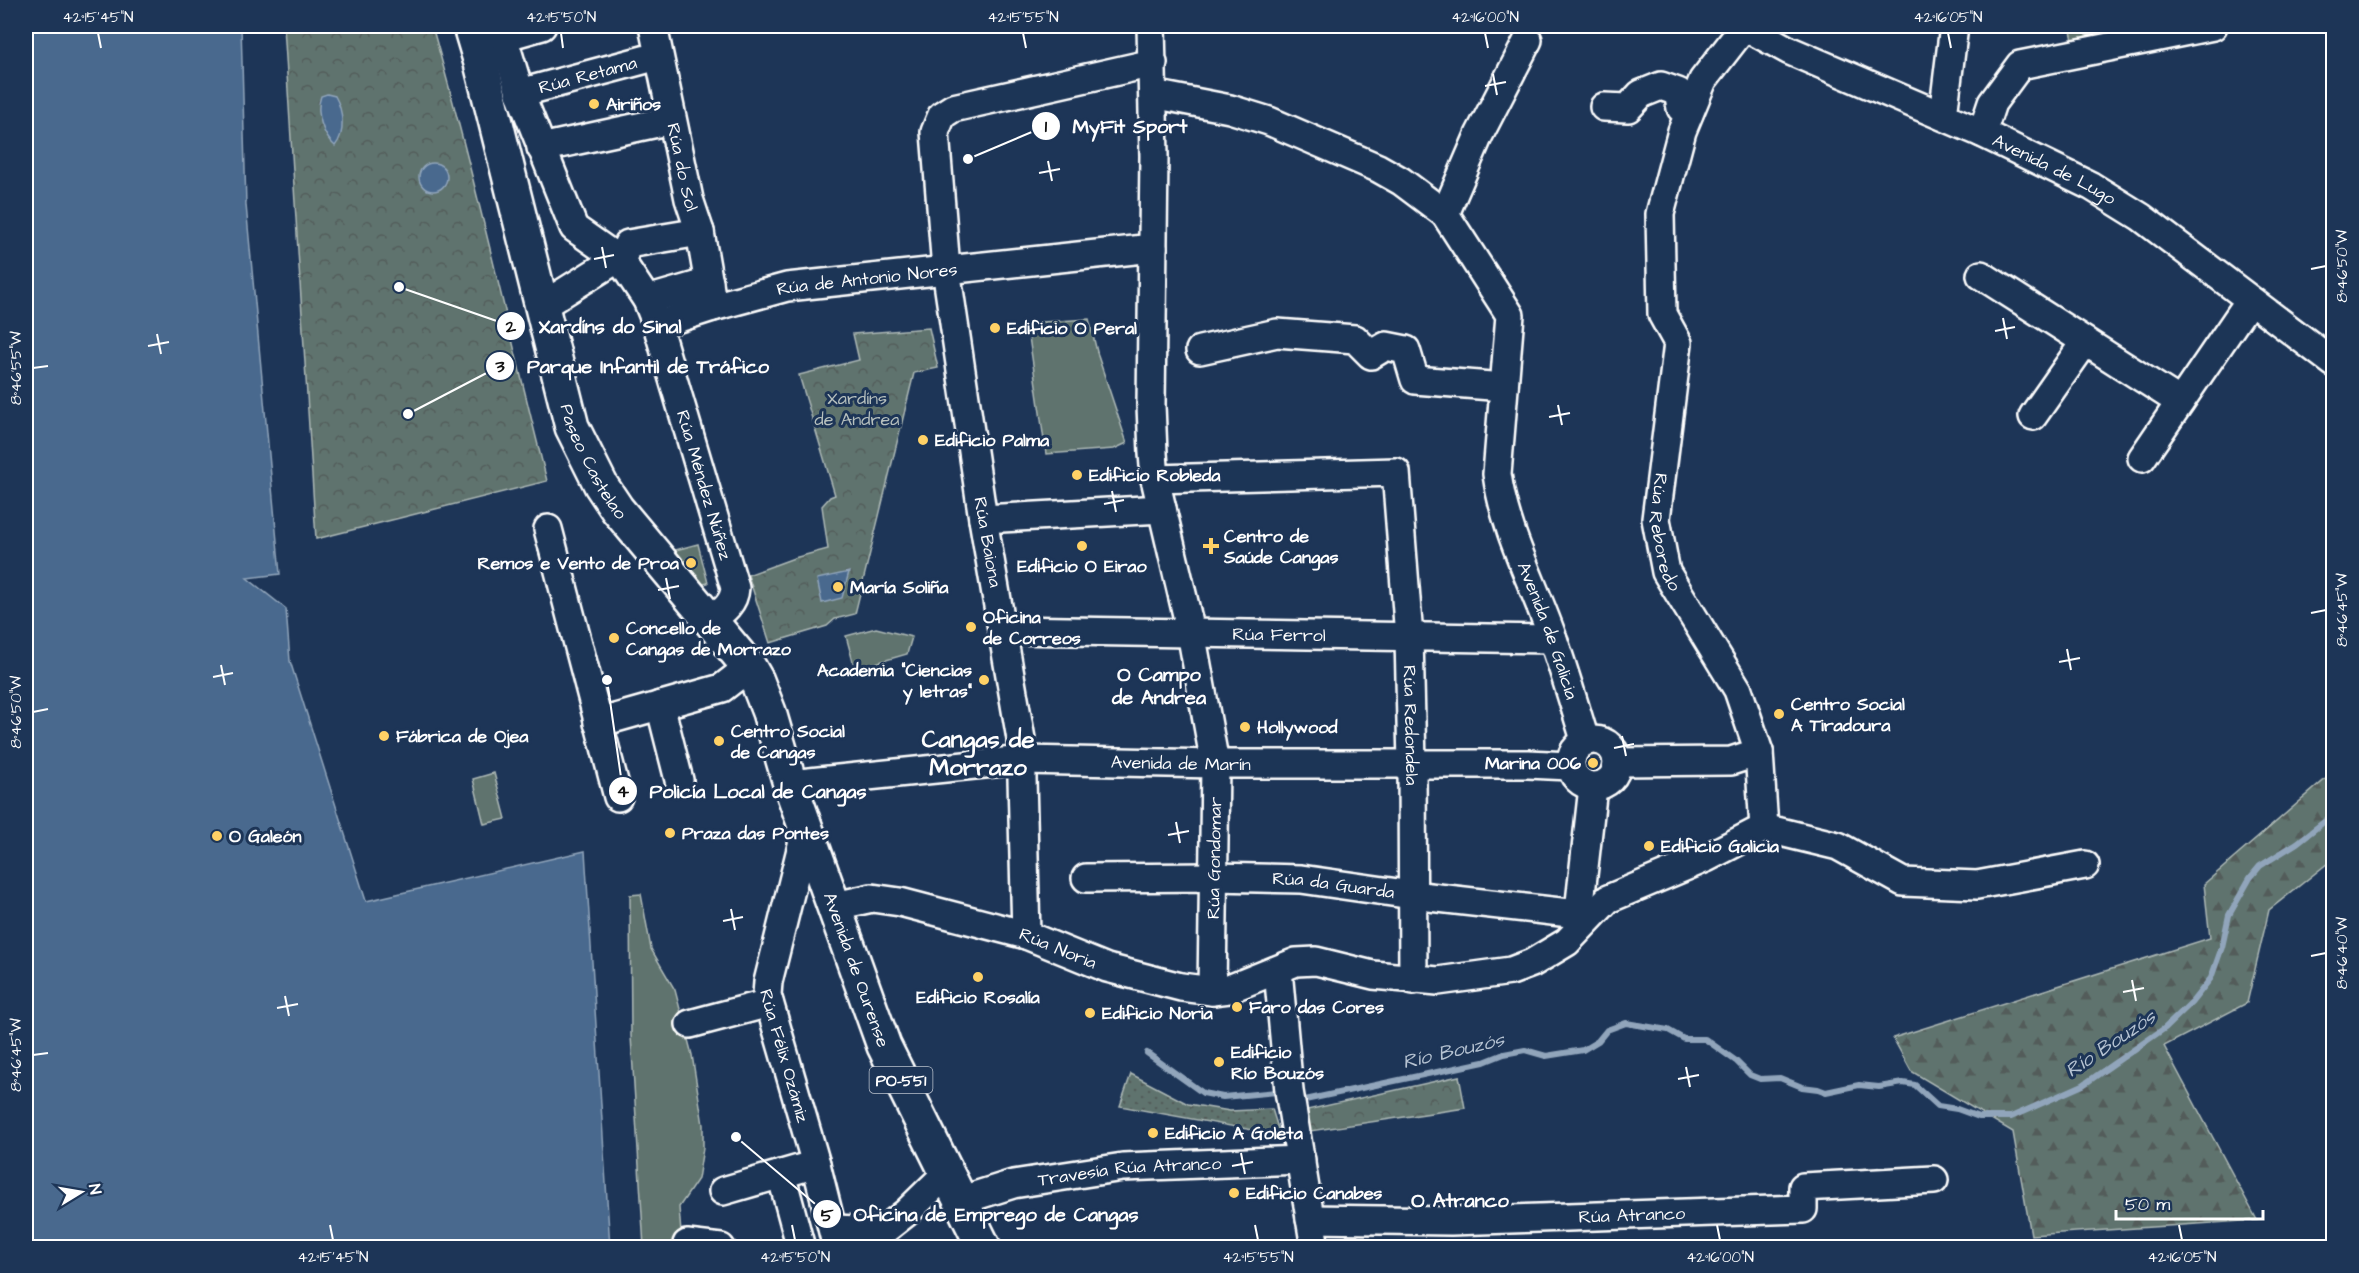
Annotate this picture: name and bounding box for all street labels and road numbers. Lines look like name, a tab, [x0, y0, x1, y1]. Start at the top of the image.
street label: Rúa Retama	[536, 50, 640, 100]
street label: Rúa do Sol	[660, 121, 704, 215]
street label: Avenida de Lugo	[1988, 128, 2121, 211]
street label: Rúa de Antonio Nores	[774, 257, 959, 302]
street label: Paseo Castelao	[554, 402, 633, 525]
street label: Rúa Méndez Núñez	[670, 407, 738, 563]
street label: Rúa Reboredo	[1642, 472, 1687, 596]
street label: Rúa Baiona	[967, 495, 1008, 589]
street label: Avenida de Galicia	[1511, 558, 1584, 702]
street label: Rúa Ferrol	[1232, 622, 1326, 648]
street label: Rúa Redondela	[1397, 665, 1424, 786]
street label: Avenida de Marín	[1111, 750, 1251, 777]
street label: Rúa Gondomar	[1201, 797, 1228, 919]
street label: Rúa da Guarda	[1272, 866, 1396, 905]
street label: Avenida de Ourense	[817, 889, 895, 1051]
street label: Rúa Noria	[1015, 922, 1100, 975]
street label: Rúa Félix Ozámiz	[753, 986, 815, 1126]
road number: PO-551	[870, 1067, 932, 1093]
street label: Travesía Rúa Atranco	[1036, 1151, 1222, 1193]
street label: Rúa Atranco	[1578, 1201, 1686, 1230]

